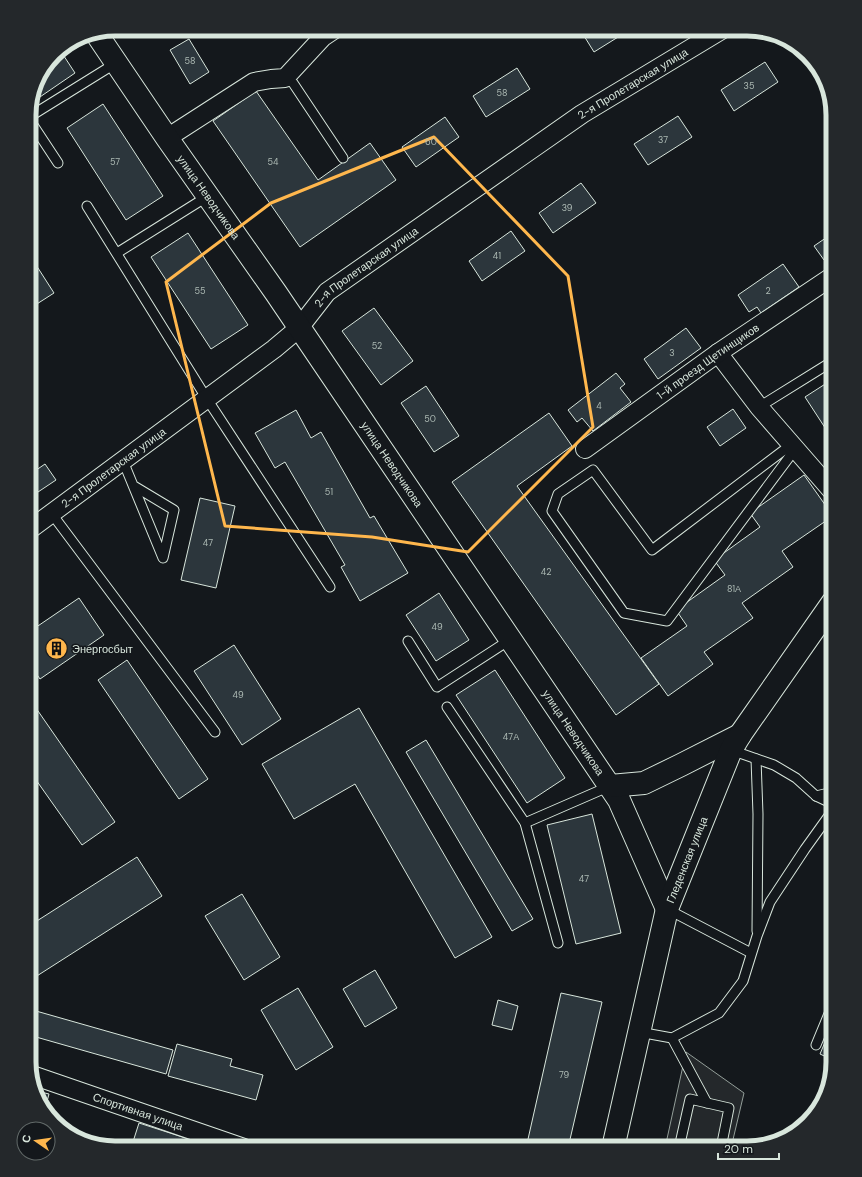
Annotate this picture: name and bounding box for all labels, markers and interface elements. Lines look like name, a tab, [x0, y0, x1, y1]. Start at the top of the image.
street label: 2-я Пролетарская улица	[575, 44, 691, 122]
house number: 58	[185, 55, 195, 67]
house number: 35	[744, 80, 754, 92]
house number: 58	[497, 87, 507, 99]
house number: 37	[658, 134, 668, 146]
house number: 60	[425, 136, 437, 148]
street label: улица Неводчикова	[174, 152, 244, 243]
house number: 57	[110, 156, 120, 168]
house number: 54	[268, 156, 279, 168]
house number: 39	[562, 202, 573, 214]
street label: 2-я Пролетарская улица	[311, 223, 421, 310]
house number: 41	[493, 250, 501, 262]
house number: 55	[195, 285, 205, 297]
house number: 2	[765, 285, 771, 297]
street label: 1-й проезд Щетинщиков	[654, 320, 762, 402]
house number: 52	[372, 340, 382, 352]
house number: 3	[669, 347, 675, 359]
house number: 4	[596, 400, 602, 412]
house number: 50	[424, 413, 436, 425]
street label: улица Неводчикова	[358, 419, 426, 510]
street label: 2-я Пролетарская улица	[58, 424, 169, 511]
house number: 51	[325, 486, 333, 498]
house number: 47	[203, 537, 213, 549]
house number: 42	[541, 566, 551, 578]
house number: 81А	[727, 583, 741, 595]
house number: 49	[431, 621, 443, 633]
building icon: Энергосбыт	[43, 636, 69, 662]
place label: Энергосбыт	[72, 642, 133, 656]
street label: улица Неводчикова	[540, 687, 608, 779]
house number: 49	[232, 689, 244, 701]
house number: 47А	[503, 731, 519, 743]
street label: Гледенская улица	[663, 814, 711, 905]
house number: 47	[579, 873, 589, 885]
house number: 79	[559, 1069, 569, 1081]
street label: Спортивная улица	[91, 1089, 186, 1134]
north arrow	[16, 1121, 56, 1161]
text: С	[19, 1133, 34, 1144]
scale bar	[718, 1135, 779, 1161]
text: 20 m	[724, 1141, 753, 1157]

